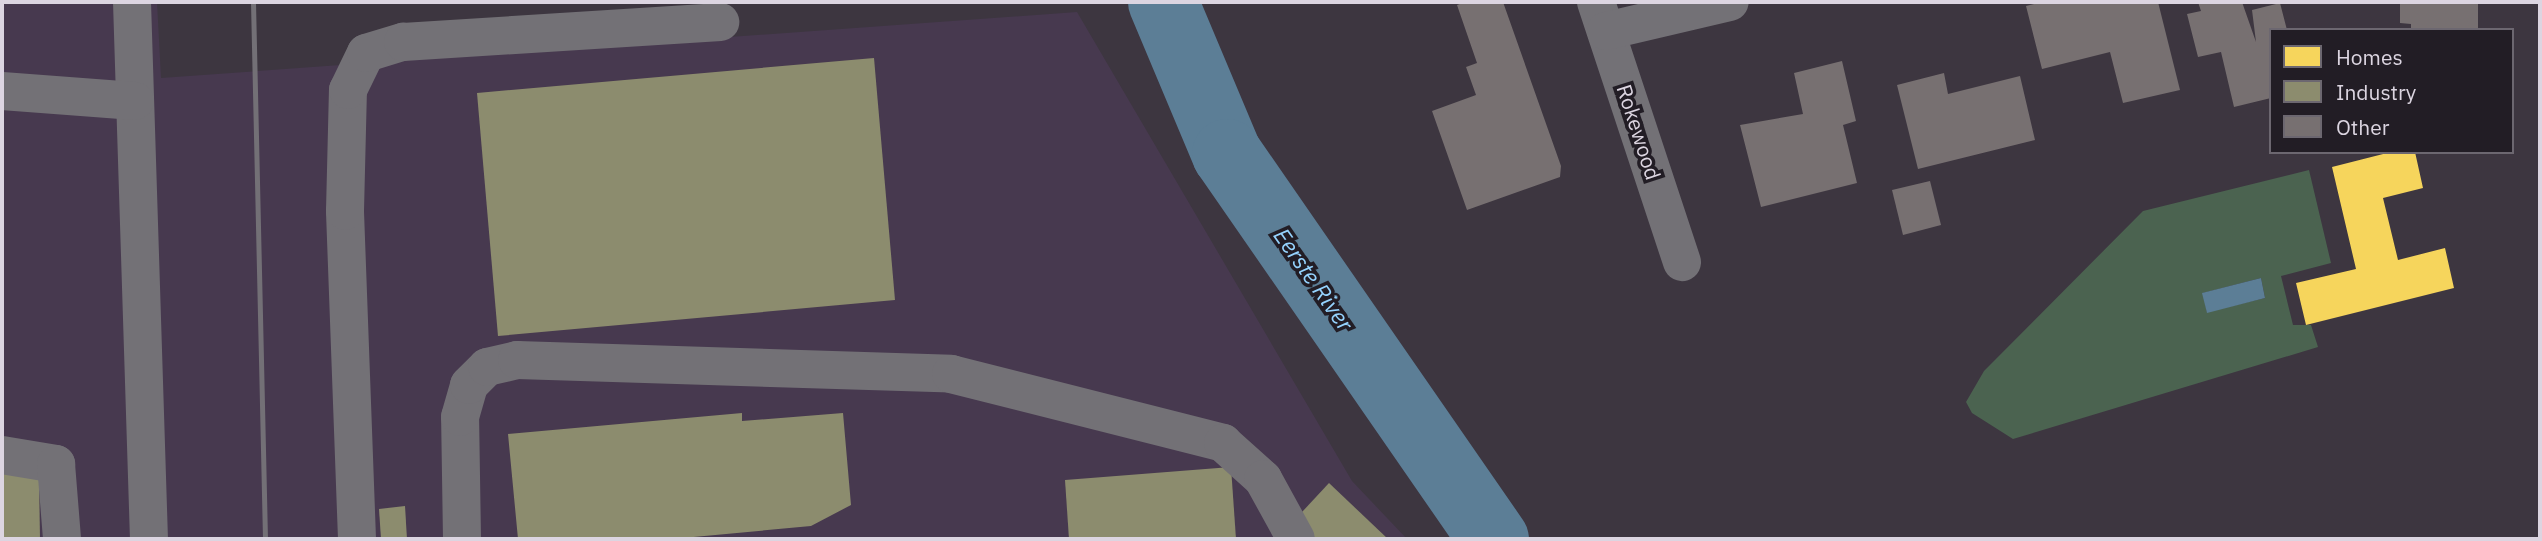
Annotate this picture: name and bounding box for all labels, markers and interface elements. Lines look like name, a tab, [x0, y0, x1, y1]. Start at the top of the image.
legend	[2269, 28, 2514, 154]
text: Homes	[2336, 43, 2403, 71]
text: Industry	[2336, 78, 2416, 106]
street label: Rokewood	[1612, 81, 1666, 183]
text: Other	[2336, 113, 2389, 141]
water label: Eerste River	[1268, 222, 1360, 336]

